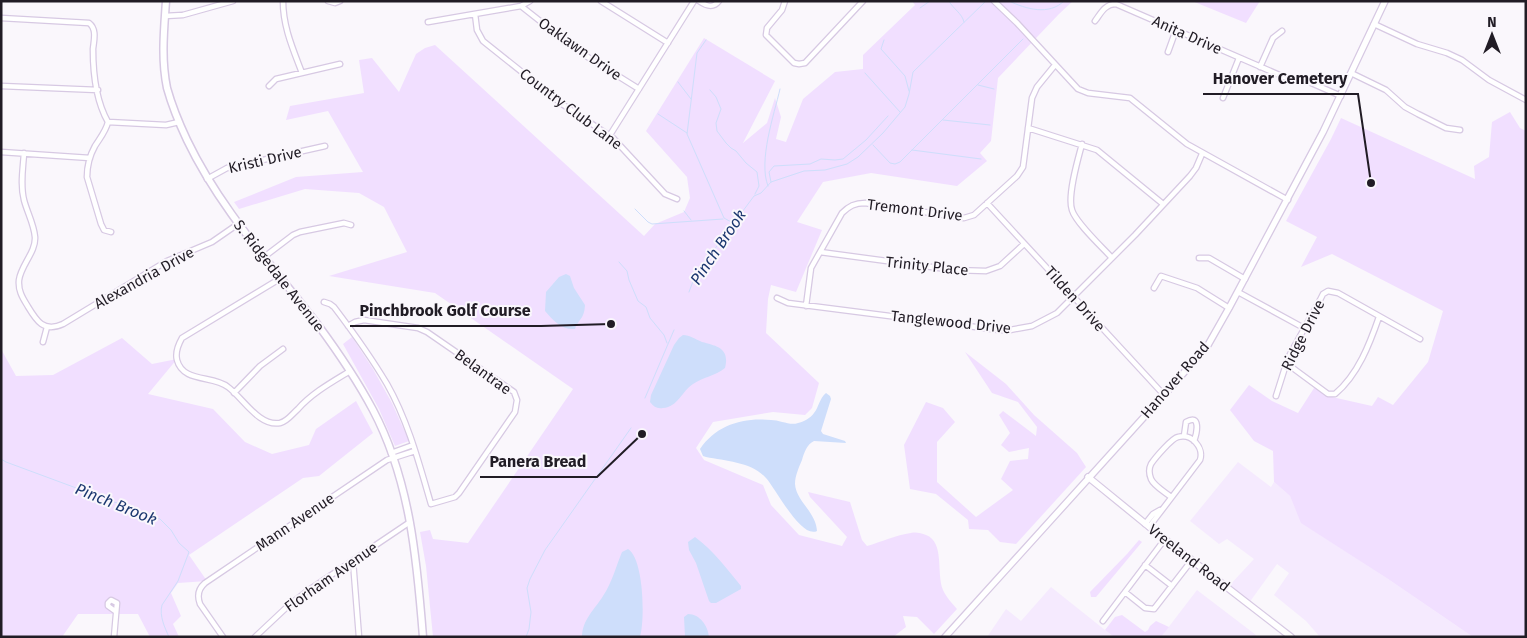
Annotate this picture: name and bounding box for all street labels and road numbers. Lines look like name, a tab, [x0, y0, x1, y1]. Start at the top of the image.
street label: Anita Drive	[1149, 12, 1225, 58]
street label: Oaklawn Drive	[535, 14, 625, 84]
street label: Country Club Lane	[516, 65, 626, 153]
street label: Kristi Drive	[227, 143, 303, 177]
street label: Tremont Drive	[866, 195, 964, 225]
street label: S. Ridgedale Avenue	[230, 216, 328, 336]
street label: Alexandria Drive	[91, 243, 197, 313]
street label: Trinity Place	[885, 253, 969, 279]
street label: Tilden Drive	[1041, 263, 1109, 335]
street label: Ridge Drive	[1277, 297, 1329, 373]
street label: Tanglewood Drive	[890, 307, 1012, 337]
street label: Hanover Road	[1137, 338, 1213, 422]
street label: Belantrae	[451, 345, 515, 399]
street label: Mann Avenue	[252, 489, 338, 555]
street label: Vreeland Road	[1145, 521, 1233, 595]
street label: Florham Avenue	[281, 538, 381, 616]

